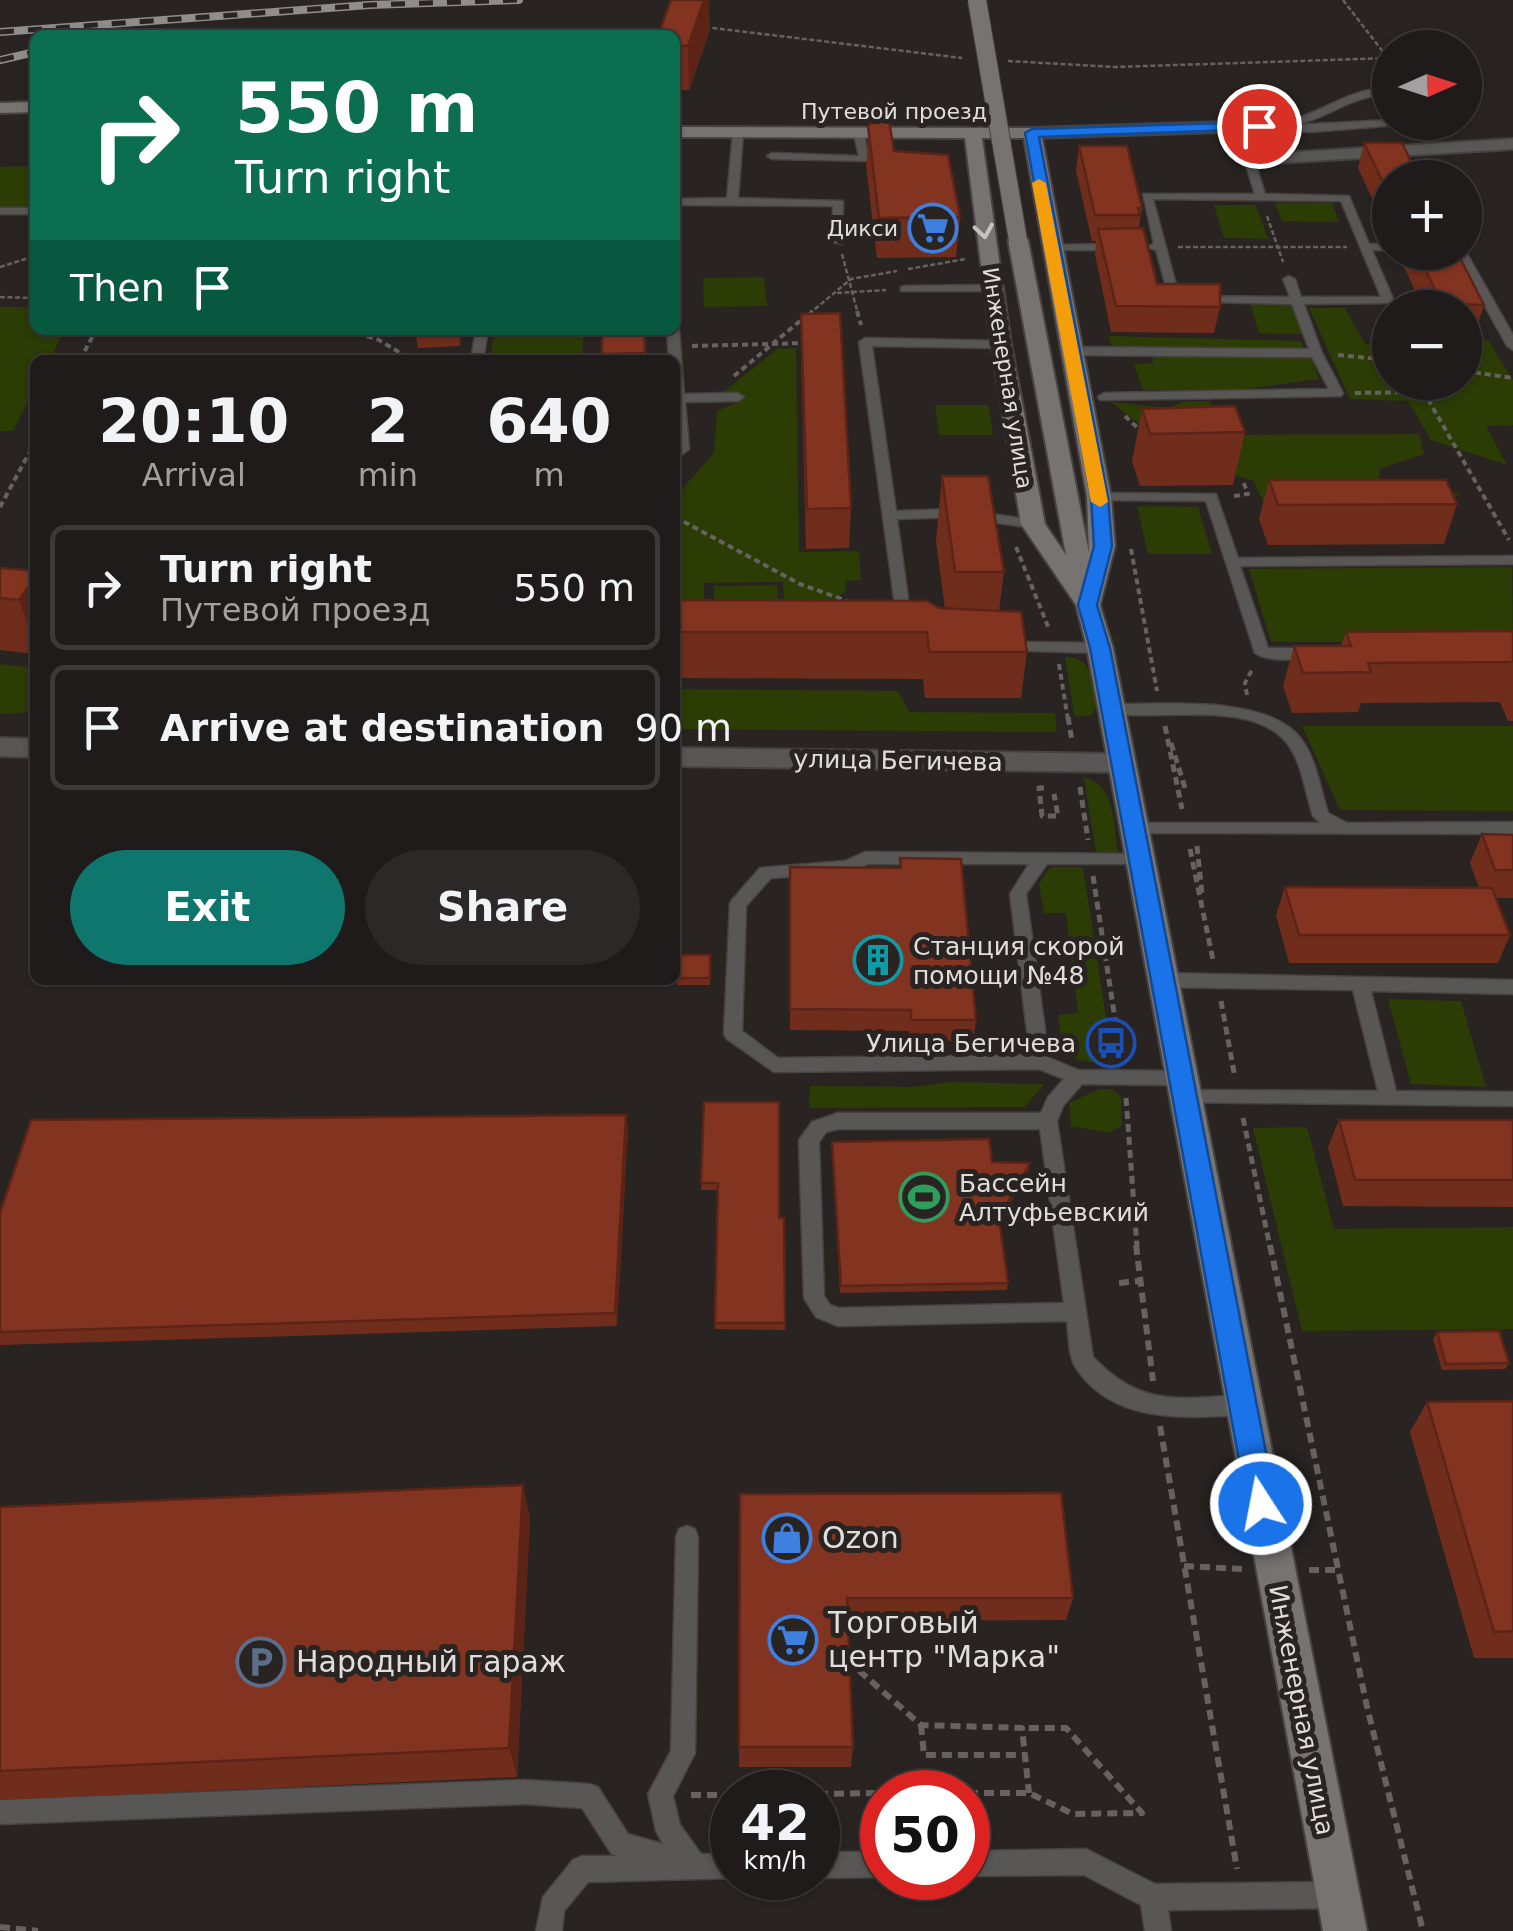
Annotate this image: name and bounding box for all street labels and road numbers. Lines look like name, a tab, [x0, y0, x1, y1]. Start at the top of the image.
street label: Путевой проезд	[801, 99, 987, 124]
street label: Инженерная улица	[978, 265, 1037, 491]
street label: улица Бегичева	[793, 744, 1003, 777]
street label: Инженерная улица	[1263, 1582, 1340, 1838]

